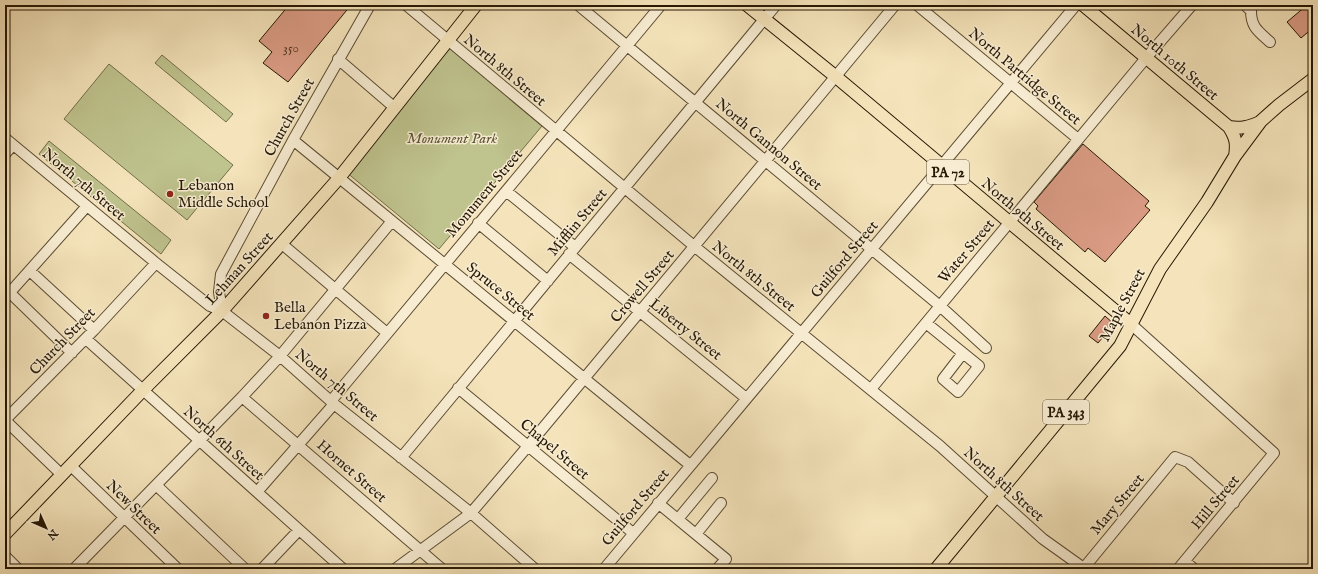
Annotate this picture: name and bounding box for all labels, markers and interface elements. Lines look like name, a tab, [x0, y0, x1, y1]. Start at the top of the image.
street label: North 10th Street	[1127, 20, 1223, 105]
street label: North Partridge Street	[964, 24, 1085, 129]
street label: North 8th Street	[459, 30, 550, 110]
house number: 350	[283, 40, 299, 57]
street label: Church Street	[260, 75, 319, 160]
street label: North Gannon Street	[711, 94, 826, 195]
park label: Monument Park	[407, 129, 497, 148]
street label: North 7th Street	[38, 144, 129, 225]
street label: Monument Street	[442, 145, 527, 241]
road number: PA 72	[927, 160, 969, 184]
street label: North 9th Street	[977, 174, 1068, 255]
place label: Lebanon Middle School	[178, 176, 269, 212]
street label: Mifflin Street	[544, 185, 611, 260]
marker: Lebanon Middle School	[165, 189, 175, 199]
street label: Water Street	[934, 215, 999, 287]
street label: Guilford Street	[806, 217, 882, 302]
street label: Lehman Street	[201, 228, 277, 309]
street label: North 8th Street	[708, 237, 799, 316]
street label: Crowell Street	[606, 246, 678, 327]
street label: Spruce Street	[462, 258, 539, 325]
street label: Maple Street	[1095, 265, 1150, 345]
street label: Liberty Street	[645, 294, 726, 364]
place label: Bella Lebanon Pizza	[274, 298, 367, 334]
street label: Church Street	[25, 304, 99, 379]
marker: Bella Lebanon Pizza	[261, 311, 271, 321]
street label: North 7th Street	[291, 345, 382, 426]
road number: PA 343	[1043, 400, 1089, 424]
street label: North 6th Street	[179, 402, 268, 485]
street label: Chapel Street	[516, 415, 593, 484]
street label: Hornet Street	[313, 436, 391, 507]
street label: North 8th Street	[959, 443, 1048, 526]
street label: Guilford Street	[597, 465, 673, 550]
street label: Mary Street	[1086, 470, 1148, 539]
street label: Hill Street	[1187, 471, 1244, 534]
street label: New Street	[102, 476, 165, 538]
north arrow	[26, 508, 66, 548]
text: N	[44, 525, 61, 543]

